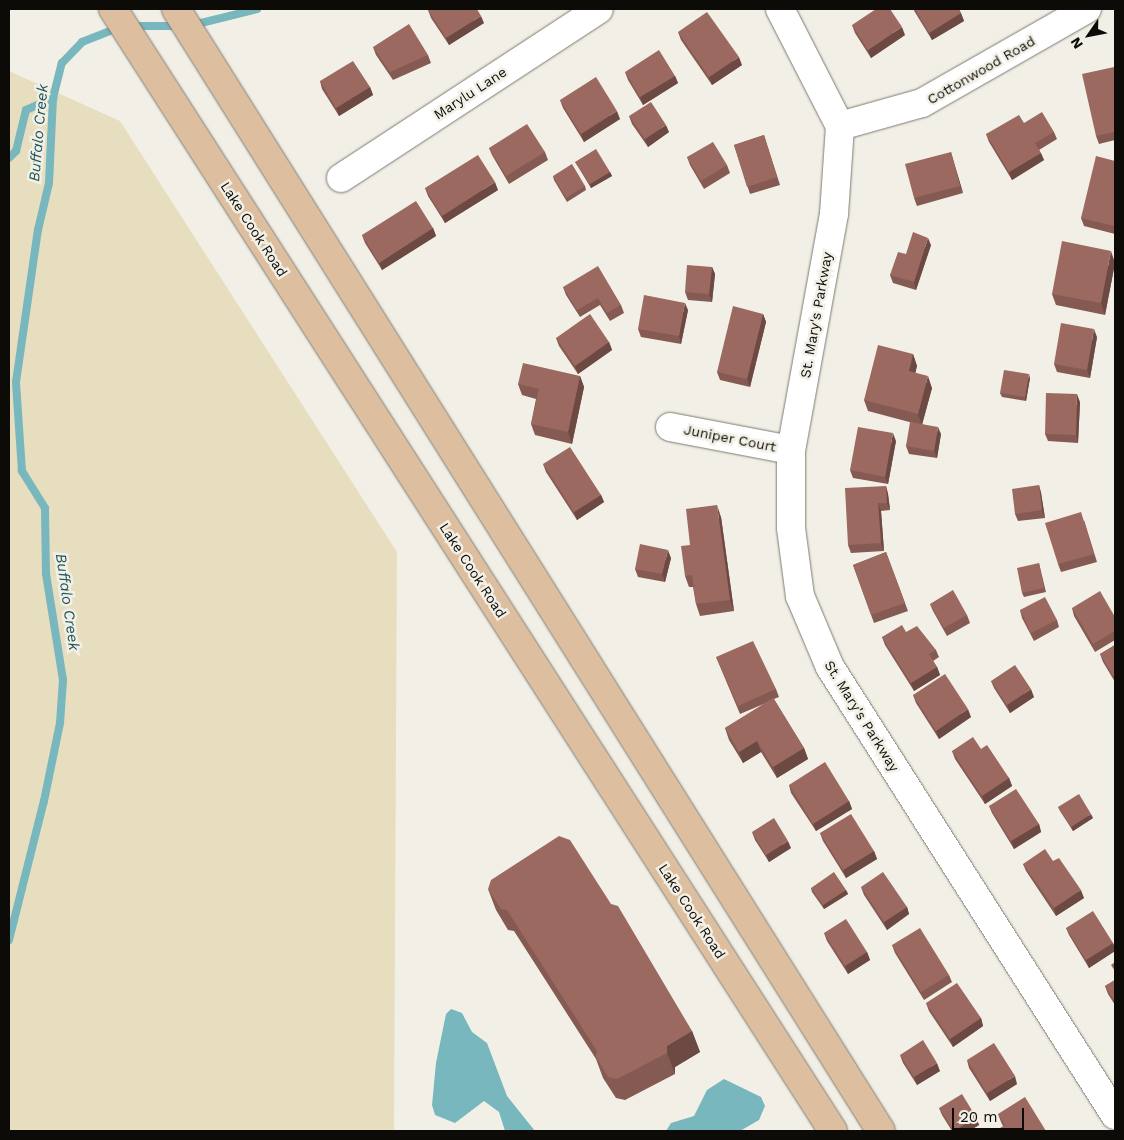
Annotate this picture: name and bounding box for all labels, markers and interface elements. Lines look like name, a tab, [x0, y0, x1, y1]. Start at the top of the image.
north arrow	[1064, 10, 1114, 60]
street label: Cottonwood Road	[924, 32, 1038, 108]
text: N	[1067, 34, 1086, 52]
street label: Marylu Lane	[430, 63, 510, 123]
water label: Buffalo Creek	[26, 84, 52, 182]
street label: Lake Cook Road	[217, 178, 291, 280]
street label: St. Mary's Parkway	[797, 251, 835, 379]
street label: Juniper Court	[682, 421, 778, 455]
street label: Lake Cook Road	[436, 519, 510, 621]
water label: Buffalo Creek	[51, 552, 83, 652]
street label: St. Mary's Parkway	[821, 657, 903, 775]
street label: Lake Cook Road	[655, 860, 729, 962]
scale bar	[954, 1098, 1026, 1130]
text: 20 m	[960, 1108, 998, 1126]

